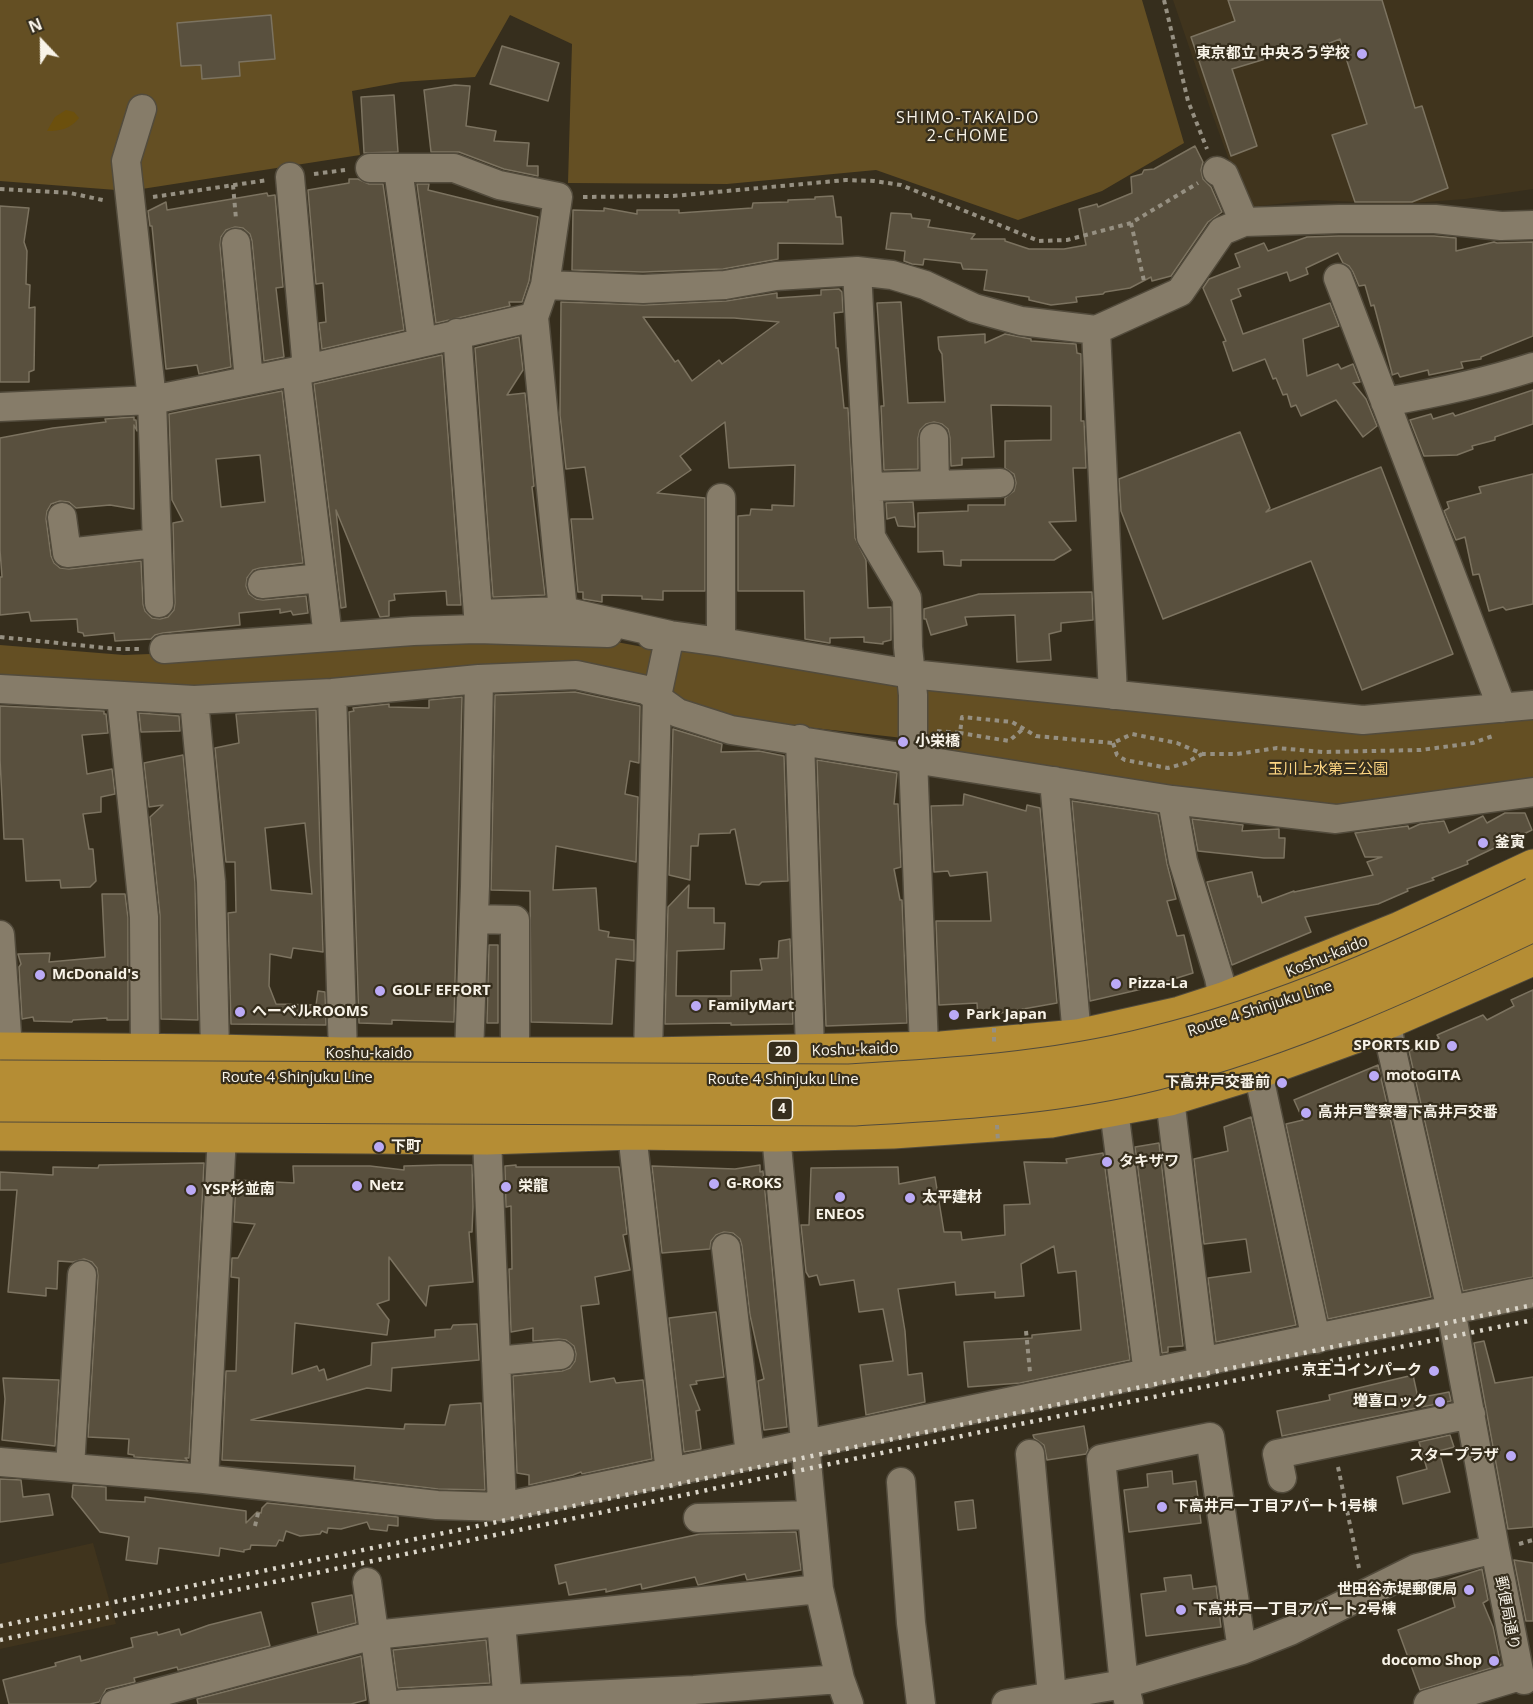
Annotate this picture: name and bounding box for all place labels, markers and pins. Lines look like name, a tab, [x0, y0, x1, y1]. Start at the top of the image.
place label: 東京都立 中央ろう学校	[1196, 45, 1350, 63]
marker: 東京都立 中央ろう学校	[1355, 47, 1369, 61]
place label: 小栄橋	[915, 733, 960, 751]
marker: 小栄橋	[896, 735, 910, 749]
place label: 釜寅	[1495, 834, 1525, 852]
marker: 釜寅	[1476, 836, 1490, 850]
place label: McDonald's	[52, 966, 139, 984]
marker: McDonald's	[33, 968, 47, 982]
place label: Pizza-La	[1128, 975, 1188, 993]
marker: Pizza-La	[1109, 977, 1123, 991]
place label: GOLF EFFORT	[392, 982, 491, 1000]
marker: GOLF EFFORT	[373, 984, 387, 998]
place label: FamilyMart	[708, 997, 794, 1015]
marker: FamilyMart	[689, 999, 703, 1013]
place label: へーベルROOMS	[252, 1003, 368, 1021]
marker: へーベルROOMS	[233, 1005, 247, 1019]
place label: Park Japan	[966, 1006, 1047, 1024]
marker: Park Japan	[947, 1008, 961, 1022]
place label: SPORTS KID	[1354, 1037, 1440, 1055]
marker: SPORTS KID	[1445, 1039, 1459, 1053]
place label: motoGITA	[1386, 1067, 1461, 1085]
marker: motoGITA	[1367, 1069, 1381, 1083]
place label: 下高井戸交番前	[1165, 1074, 1270, 1092]
marker: 下高井戸交番前	[1275, 1076, 1289, 1090]
place label: 高井戸警察署下高井戸交番	[1318, 1104, 1498, 1122]
marker: 高井戸警察署下高井戸交番	[1299, 1106, 1313, 1120]
place label: 下町	[391, 1138, 421, 1156]
marker: 下町	[372, 1140, 386, 1154]
place label: タキザワ	[1119, 1153, 1179, 1171]
marker: タキザワ	[1100, 1155, 1114, 1169]
place label: G-ROKS	[726, 1175, 782, 1193]
place label: Netz	[369, 1177, 404, 1195]
marker: G-ROKS	[707, 1177, 721, 1191]
place label: 栄龍	[518, 1178, 548, 1196]
marker: Netz	[350, 1179, 364, 1193]
marker: 栄龍	[499, 1180, 513, 1194]
place label: YSP杉並南	[203, 1181, 275, 1199]
marker: YSP杉並南	[184, 1183, 198, 1197]
place label: 太平建材	[922, 1189, 982, 1207]
marker: ENEOS	[833, 1190, 847, 1204]
marker: 太平建材	[903, 1191, 917, 1205]
place label: ENEOS	[815, 1206, 865, 1224]
place label: 京王コインパーク	[1302, 1362, 1422, 1380]
marker: 京王コインパーク	[1427, 1364, 1441, 1378]
place label: 増喜ロック	[1353, 1393, 1428, 1411]
marker: 増喜ロック	[1433, 1395, 1447, 1409]
place label: スタープラザ	[1409, 1447, 1499, 1465]
marker: スタープラザ	[1504, 1449, 1518, 1463]
place label: 下高井戸一丁目アパート1号棟	[1174, 1498, 1378, 1516]
marker: 下高井戸一丁目アパート1号棟	[1155, 1500, 1169, 1514]
place label: 世田谷赤堤郵便局	[1337, 1581, 1457, 1599]
marker: 世田谷赤堤郵便局	[1462, 1583, 1476, 1597]
place label: 下高井戸一丁目アパート2号棟	[1193, 1601, 1397, 1619]
marker: 下高井戸一丁目アパート2号棟	[1174, 1603, 1188, 1617]
place label: docomo Shop	[1381, 1652, 1482, 1670]
marker: docomo Shop	[1487, 1654, 1501, 1668]

